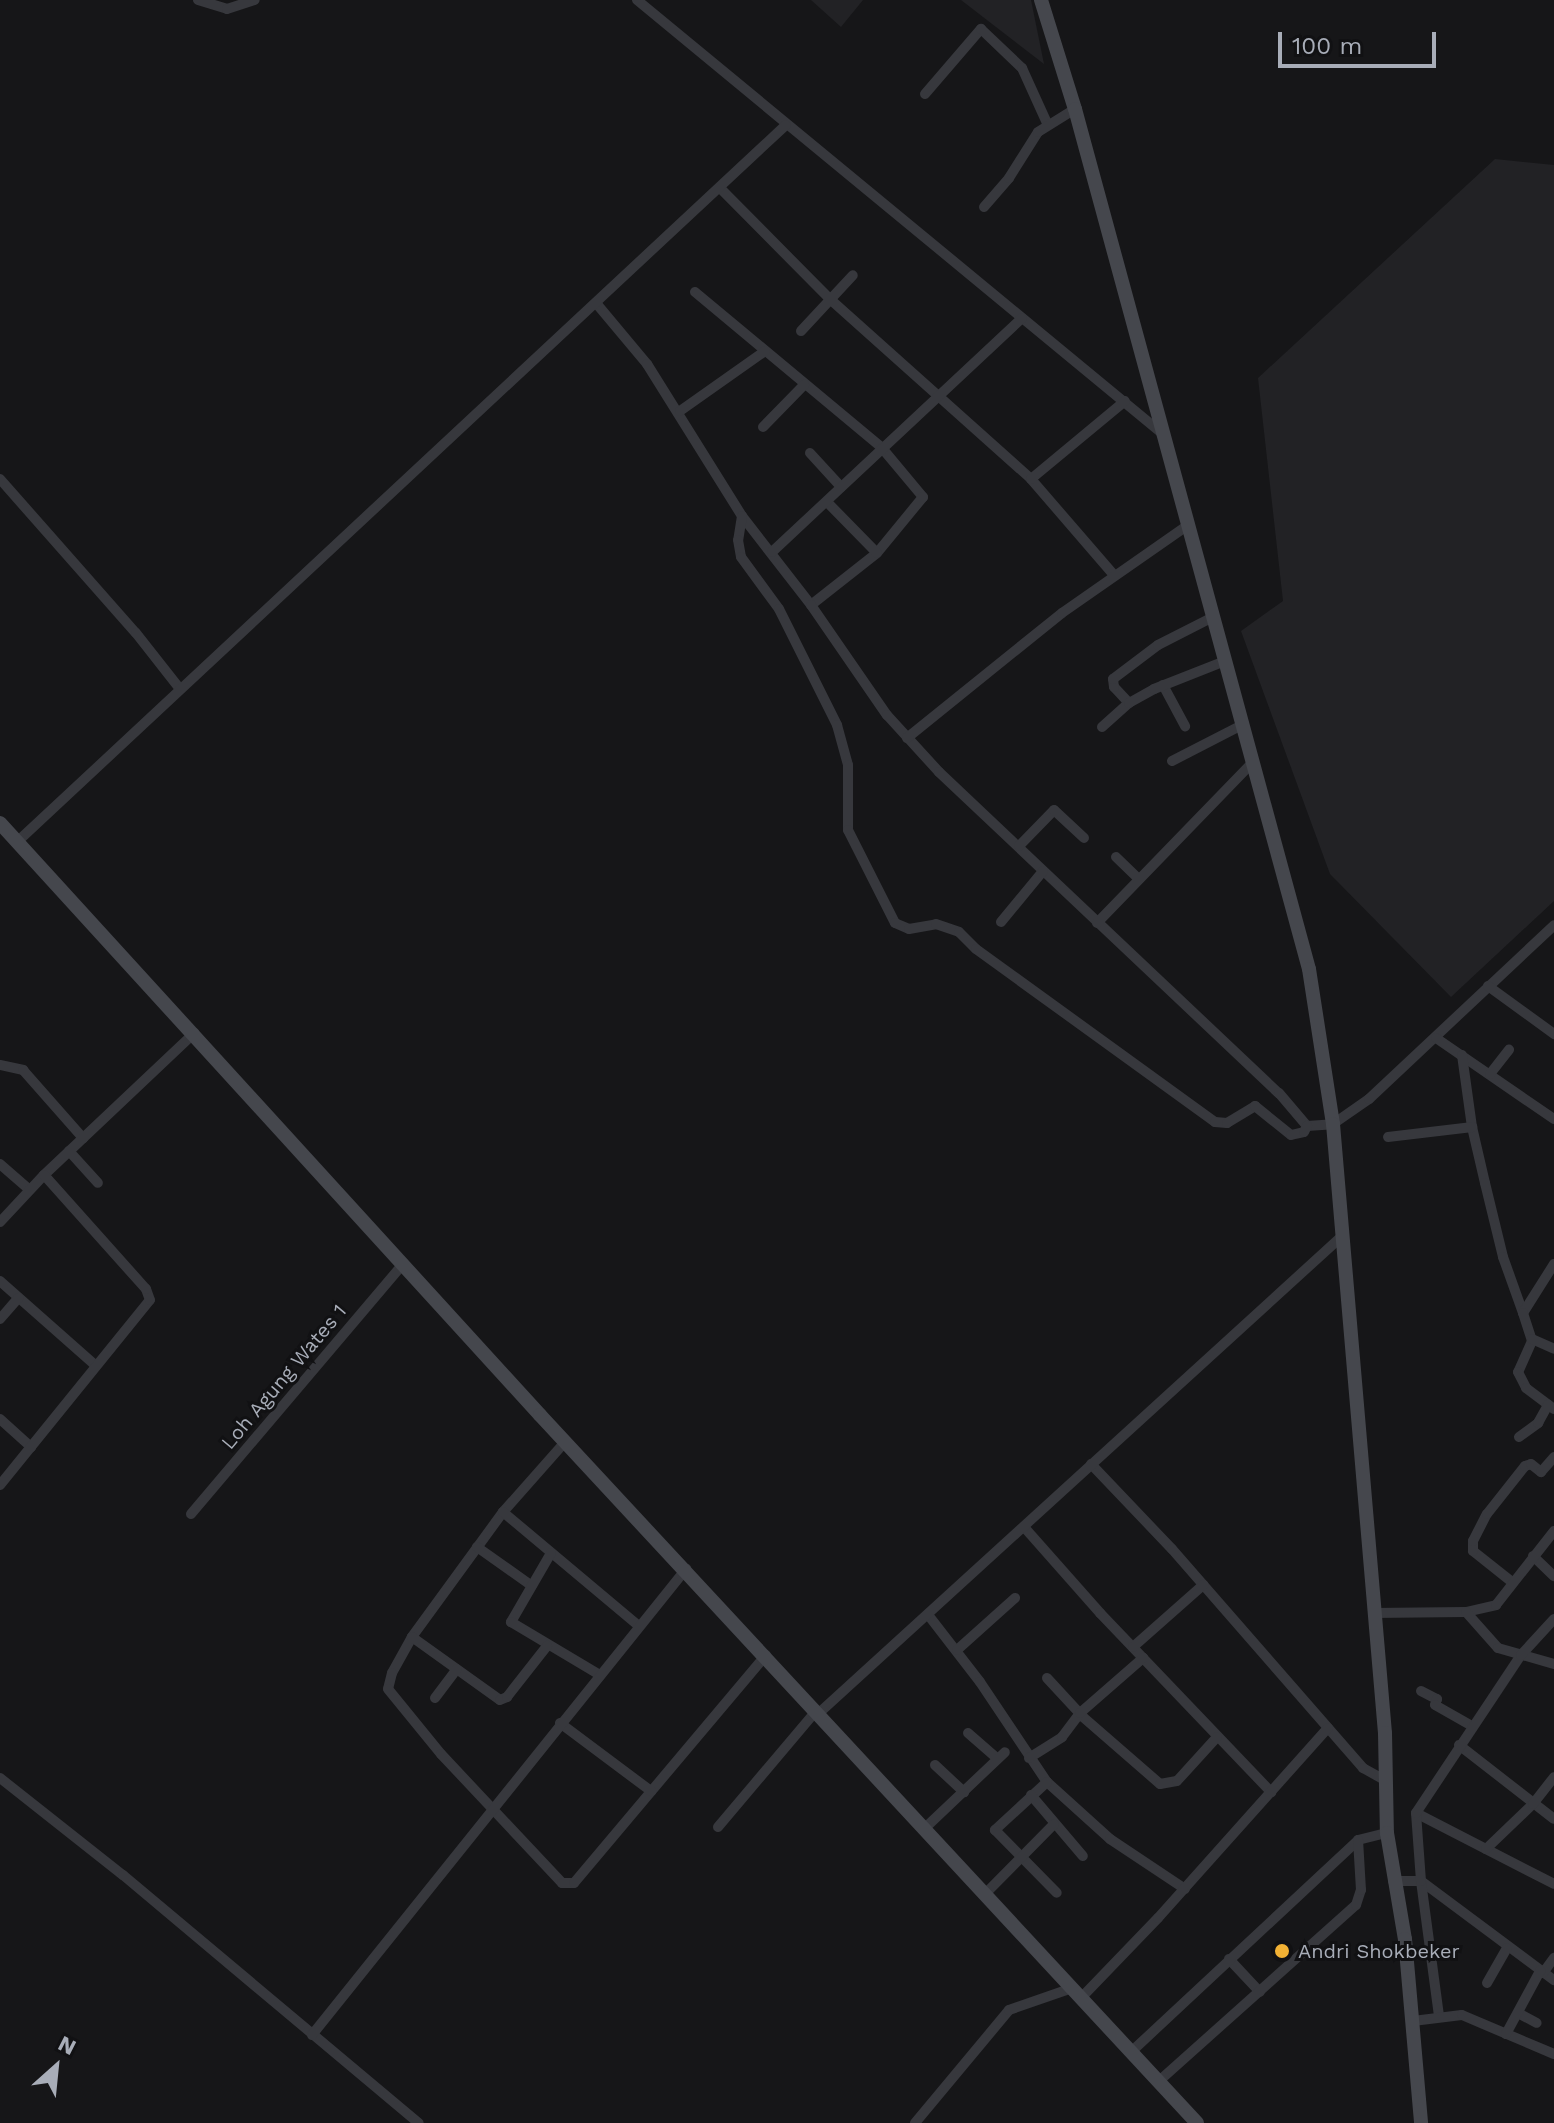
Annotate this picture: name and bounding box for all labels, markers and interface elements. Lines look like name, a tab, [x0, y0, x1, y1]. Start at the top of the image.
scale bar	[1282, 16, 1440, 66]
text: 100 m	[1292, 32, 1362, 60]
street label: Loh Agung Wates 1	[216, 1299, 352, 1455]
place label: Andri Shokbeker	[1298, 1939, 1460, 1963]
marker: Andri Shokbeker	[1273, 1942, 1291, 1960]
north arrow	[16, 2027, 96, 2107]
text: N	[54, 2030, 80, 2060]

